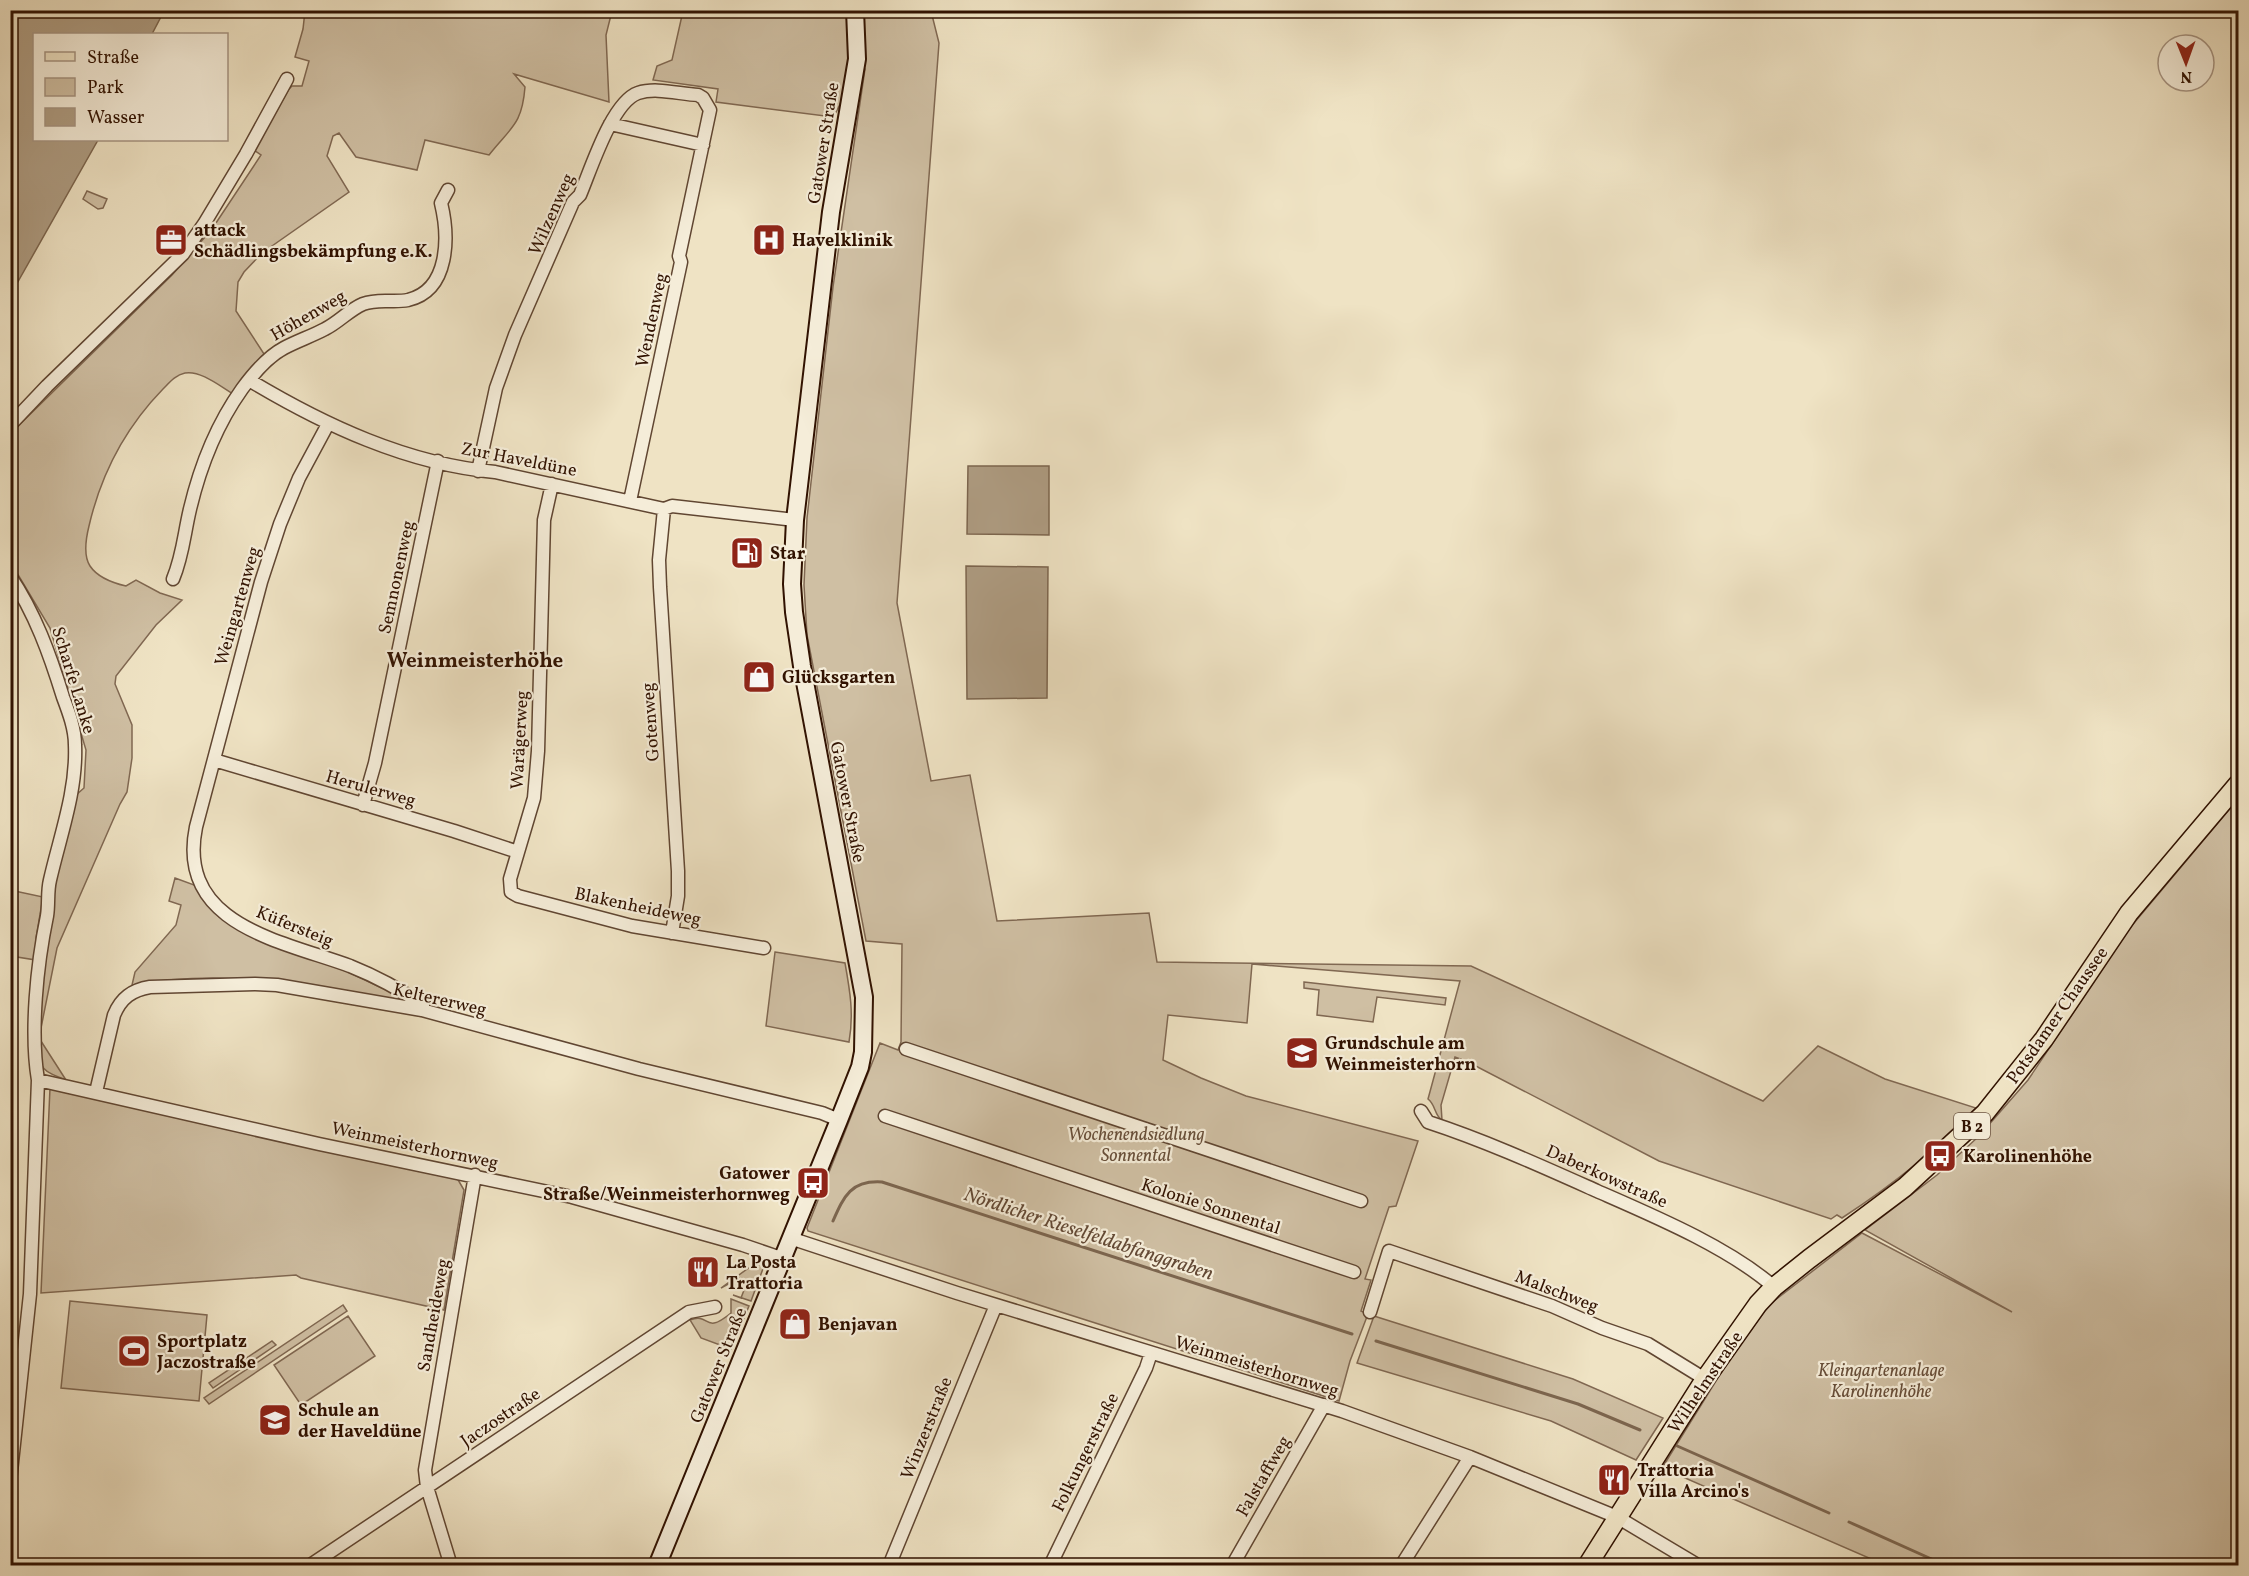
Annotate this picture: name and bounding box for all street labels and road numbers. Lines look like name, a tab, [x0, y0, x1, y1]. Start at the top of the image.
street label: Gatower Straße	[803, 81, 846, 206]
street label: Wilzenweg	[523, 170, 582, 260]
street label: Wendenweg	[630, 271, 675, 370]
street label: Höhenweg	[266, 285, 351, 348]
street label: Zur Haveldüne	[459, 437, 579, 484]
street label: Semnonenweg	[373, 518, 422, 636]
street label: Weingartenweg	[209, 544, 267, 669]
street label: Scharfe Lanke	[44, 624, 101, 737]
street label: Gotenweg	[636, 682, 667, 762]
street label: Warägerweg	[505, 690, 536, 790]
street label: Gatower Straße	[823, 740, 871, 865]
street label: Herulerweg	[323, 765, 419, 814]
street label: Blakenheideweg	[572, 882, 703, 933]
street label: Küfersteig	[252, 901, 337, 954]
street label: Potsdamer Chaussee	[2001, 942, 2115, 1090]
street label: Keltererweg	[390, 978, 489, 1023]
road number: B 2	[1954, 1113, 1990, 1139]
street label: Weinmeisterhornweg	[329, 1117, 501, 1176]
street label: Daberkowstraße	[1542, 1139, 1671, 1215]
street label: Kolonie Sonnental	[1138, 1173, 1283, 1242]
street label: Sandheideweg	[412, 1257, 457, 1374]
street label: Malschweg	[1511, 1265, 1602, 1320]
street label: Gatower Straße	[685, 1304, 754, 1427]
street label: Wilhelmstraße	[1663, 1327, 1750, 1439]
street label: Weinmeisterhornweg	[1171, 1331, 1342, 1404]
street label: Winzerstraße	[895, 1374, 959, 1484]
street label: Jaczostraße	[456, 1382, 546, 1454]
street label: Folkungerstraße	[1047, 1389, 1126, 1516]
street label: Falstaffweg	[1231, 1432, 1298, 1522]

